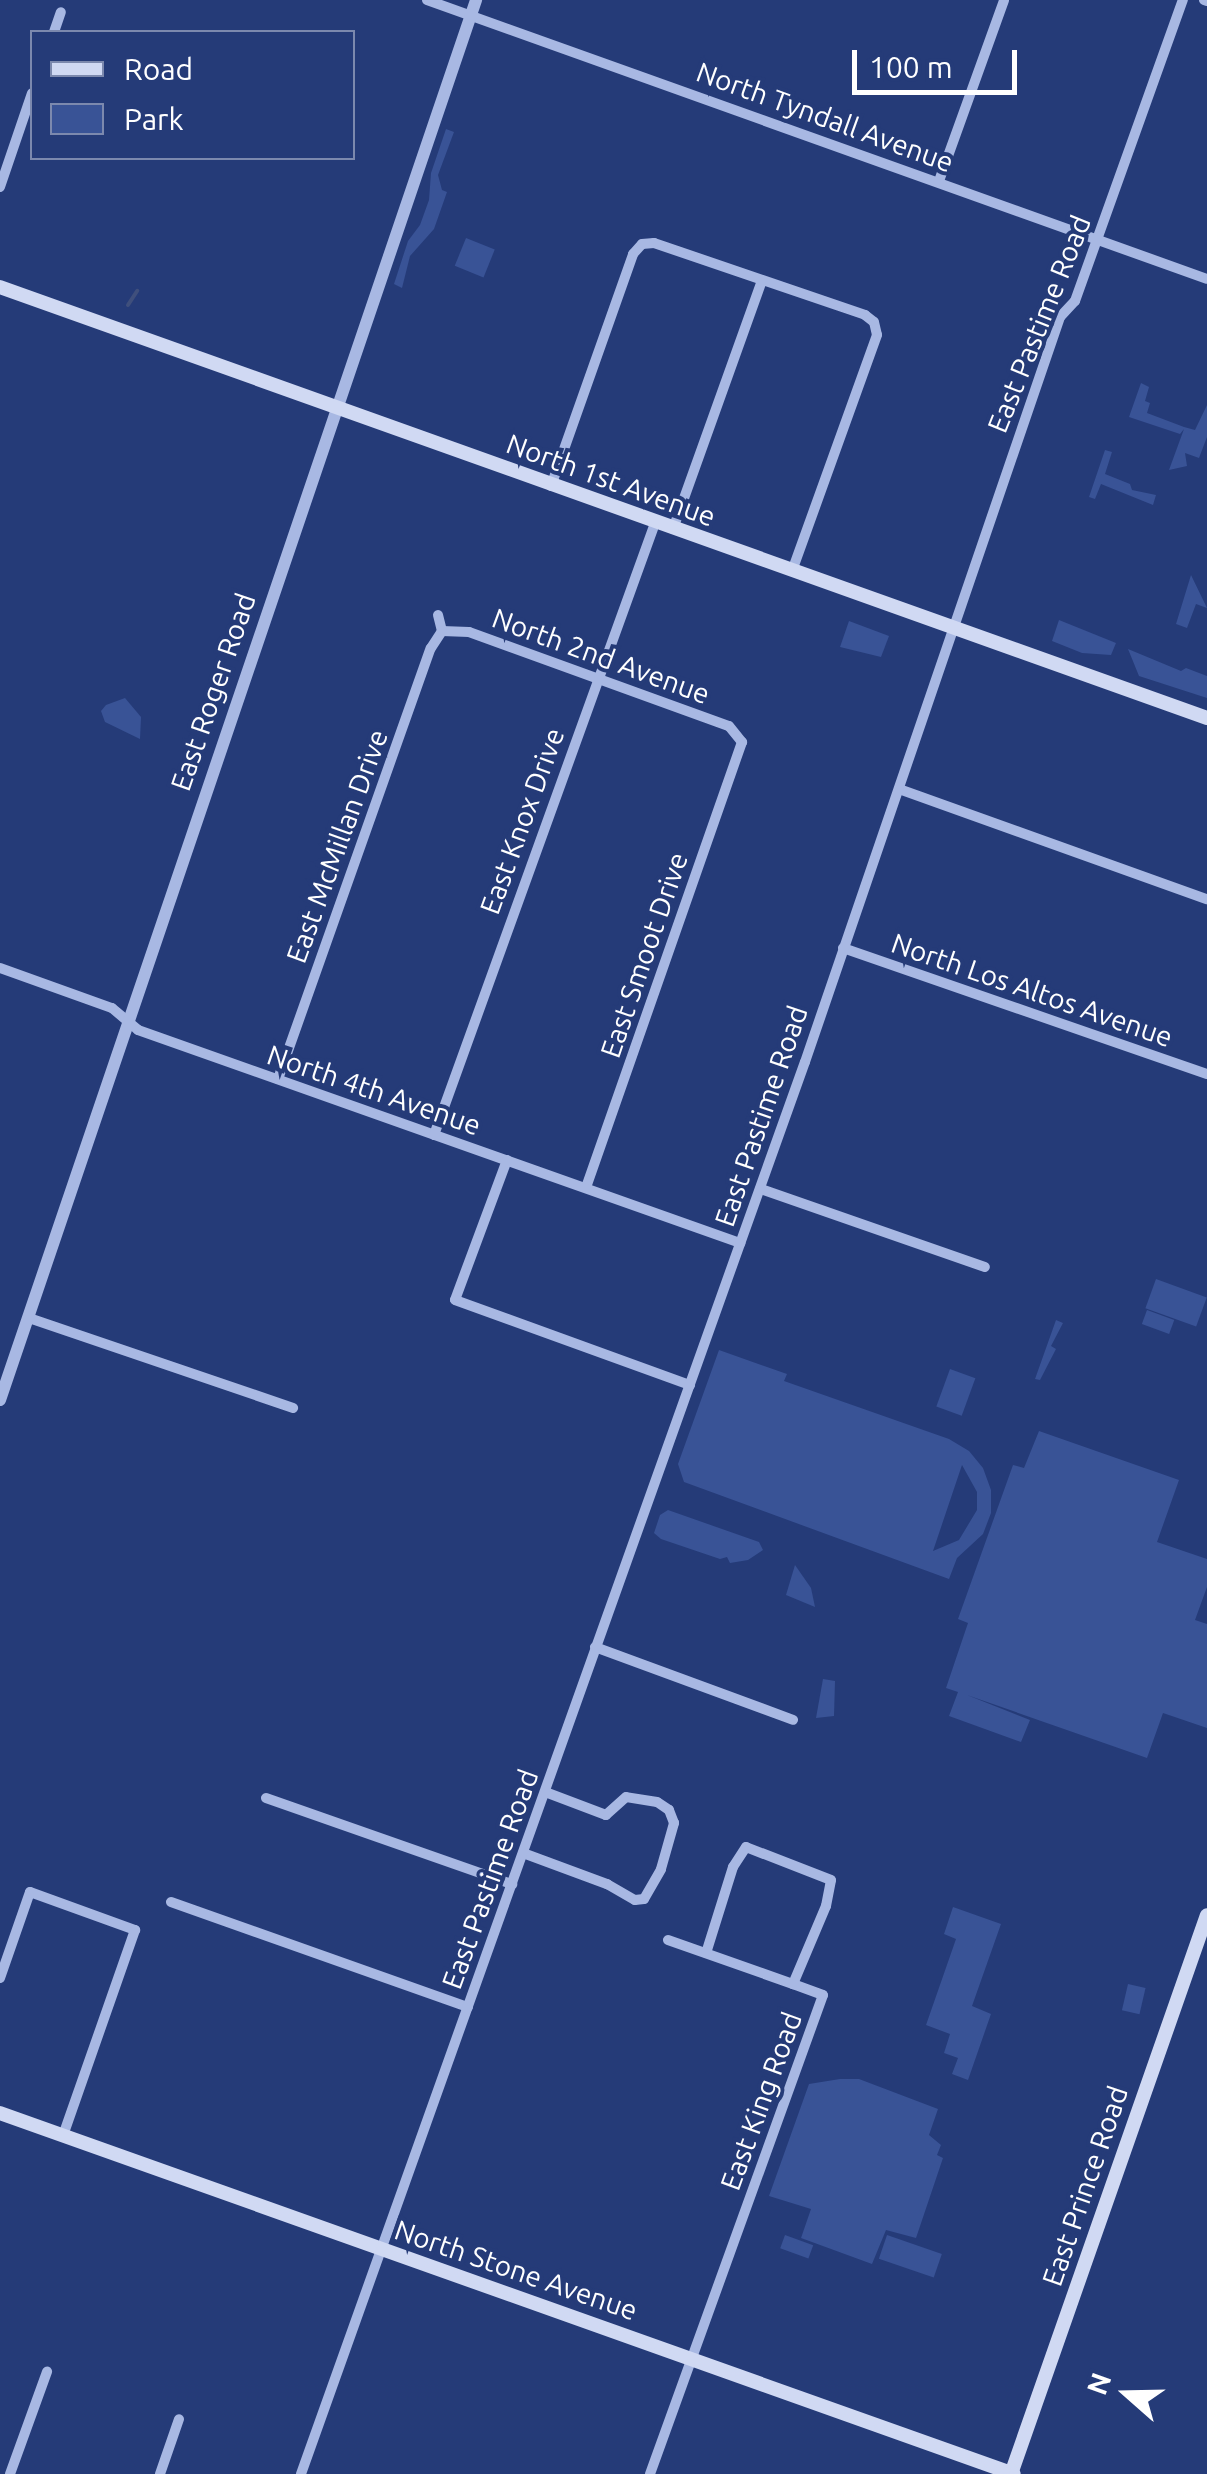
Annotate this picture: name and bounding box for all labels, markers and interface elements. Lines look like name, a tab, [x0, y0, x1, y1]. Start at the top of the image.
legend	[30, 30, 355, 160]
scale bar	[857, 30, 1022, 92]
text: 100 m	[869, 50, 953, 84]
text: Road	[124, 52, 193, 86]
street label: North Tyndall Avenue	[692, 55, 958, 179]
text: Park	[124, 102, 184, 136]
street label: East Pastime Road	[980, 211, 1098, 437]
street label: North 1st Avenue	[502, 427, 720, 533]
street label: East Roger Road	[163, 589, 263, 795]
street label: North 2nd Avenue	[488, 601, 714, 711]
street label: East Knox Drive	[473, 723, 571, 919]
street label: East McMillan Drive	[279, 725, 395, 967]
street label: East Smoot Drive	[593, 848, 695, 1062]
street label: North Los Altos Avenue	[887, 926, 1177, 1054]
street label: East Pastime Road	[708, 1001, 814, 1231]
street label: North 4th Avenue	[263, 1038, 485, 1142]
street label: East Pastime Road	[435, 1765, 545, 1993]
street label: East King Road	[713, 2007, 809, 2195]
street label: East Prince Road	[1035, 2082, 1135, 2290]
street label: North Stone Avenue	[390, 2213, 642, 2327]
north arrow	[1077, 2344, 1177, 2444]
text: N	[1080, 2368, 1116, 2399]

